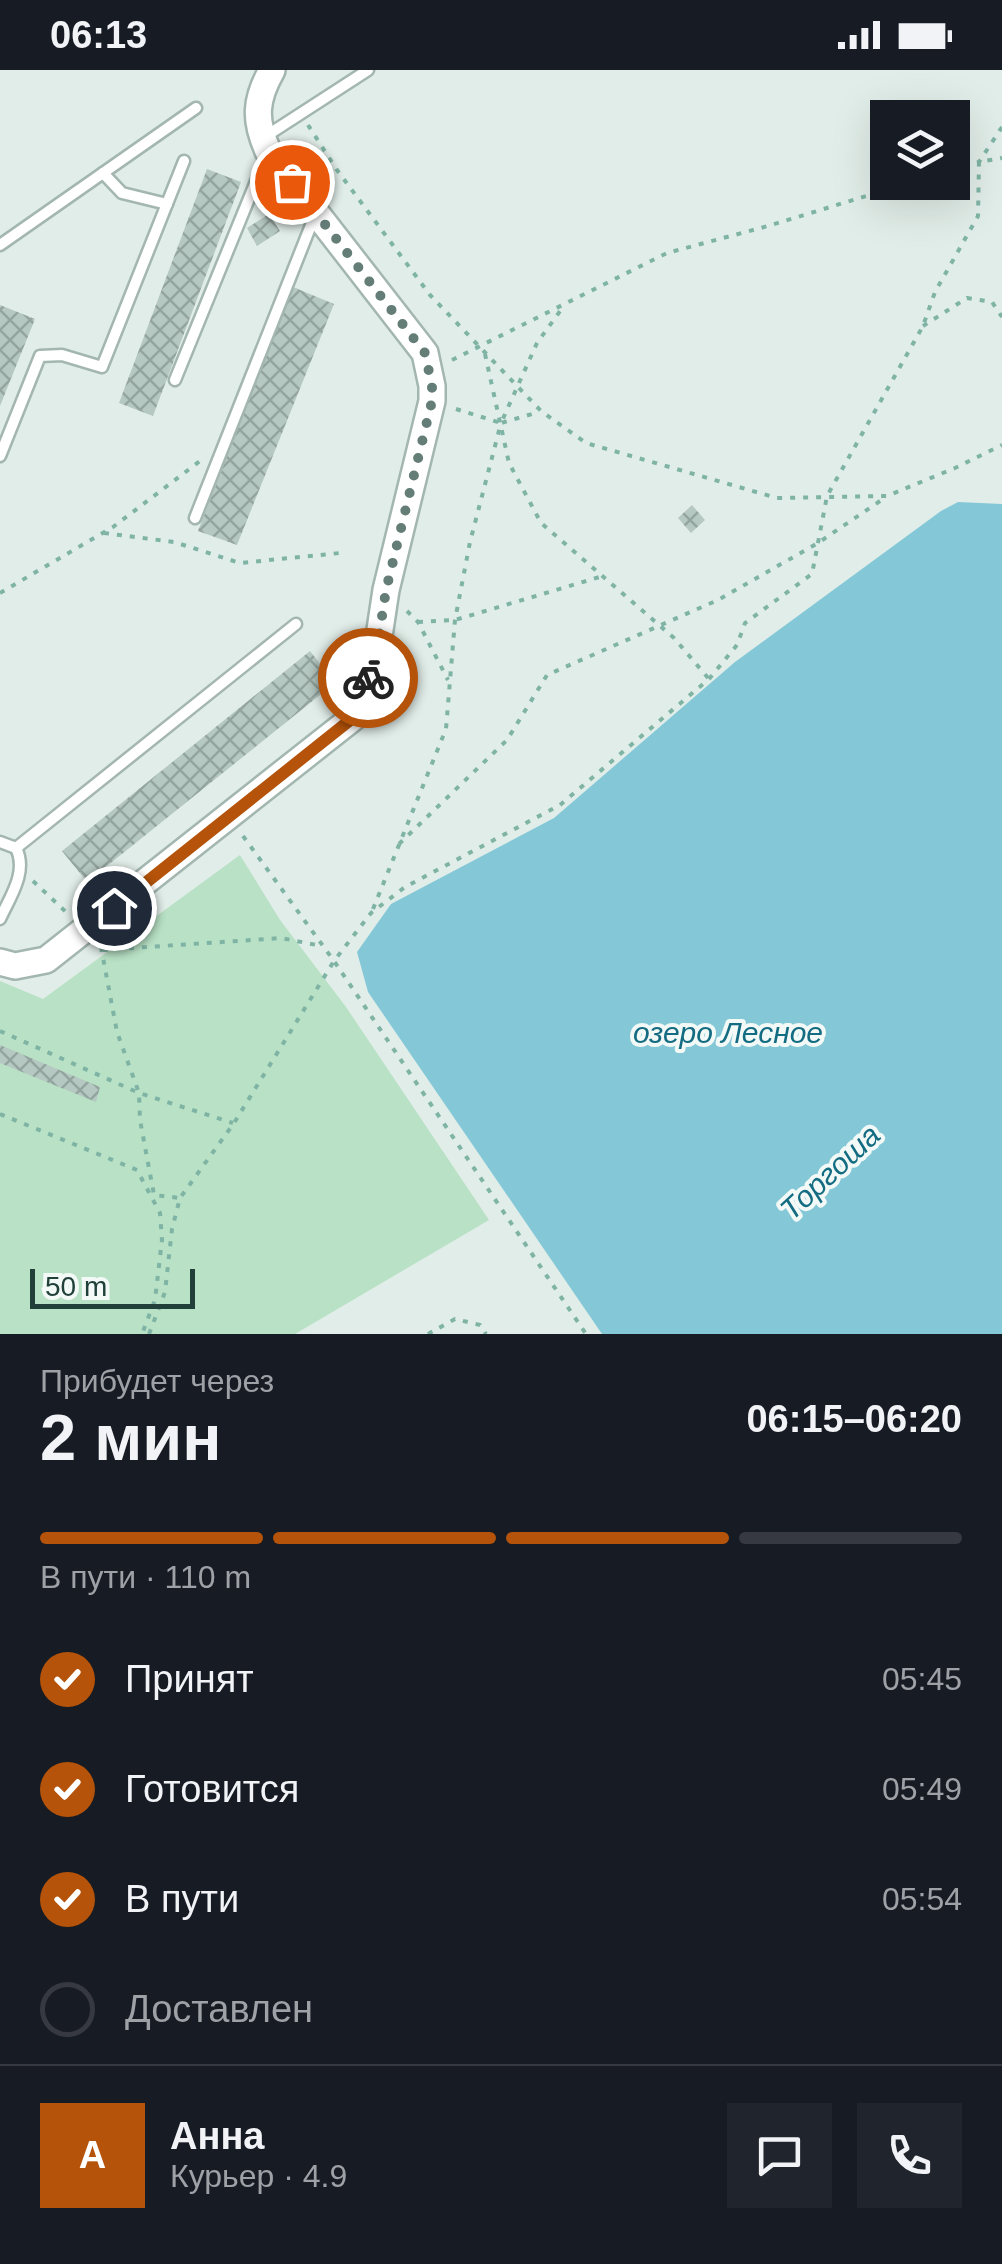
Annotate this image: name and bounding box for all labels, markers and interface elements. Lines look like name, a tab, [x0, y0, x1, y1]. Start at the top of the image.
text: 06:13	[50, 14, 147, 56]
map controls	[870, 100, 970, 200]
button: layers	[870, 100, 970, 200]
pin	[250, 140, 335, 225]
icon: bag	[265, 155, 320, 210]
courier	[318, 628, 418, 728]
icon: bike	[341, 651, 396, 706]
pin	[72, 866, 157, 951]
icon: home	[87, 881, 142, 936]
water label: озеро Лесное	[633, 1016, 823, 1049]
water label: Торгоша	[774, 1118, 886, 1226]
scale bar	[30, 1264, 195, 1308]
text: 50 m	[45, 1271, 107, 1302]
text: Прибудет через	[40, 1363, 274, 1399]
text: 06:15–06:20	[746, 1398, 962, 1440]
text: 2 мин	[40, 1401, 222, 1474]
text: В пути · 110 m	[40, 1559, 251, 1595]
icon: check	[40, 1652, 95, 1707]
text: Принят	[125, 1658, 254, 1700]
text: 05:45	[882, 1661, 962, 1697]
icon: check	[40, 1762, 95, 1817]
text: Готовится	[125, 1768, 299, 1810]
text: 05:49	[882, 1771, 962, 1807]
icon: check	[40, 1872, 95, 1927]
text: В пути	[125, 1878, 239, 1920]
text: 05:54	[882, 1881, 962, 1917]
text: Доставлен	[125, 1988, 313, 2030]
button: chat	[727, 2103, 832, 2208]
button: phone	[857, 2103, 962, 2208]
text: Анна	[170, 2115, 264, 2157]
text: А	[79, 2134, 106, 2176]
text: Курьер · 4.9	[170, 2158, 347, 2194]

